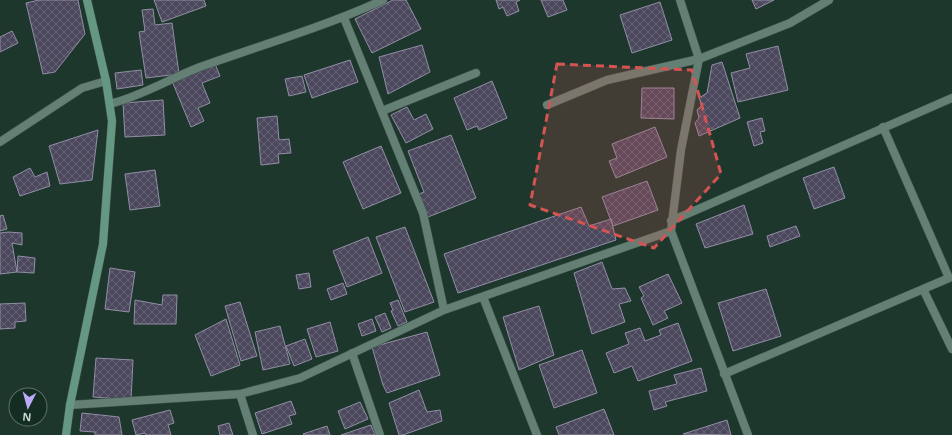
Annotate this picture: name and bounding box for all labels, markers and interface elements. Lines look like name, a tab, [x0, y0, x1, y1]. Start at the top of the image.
north arrow	[8, 387, 48, 427]
text: N	[22, 410, 32, 425]

